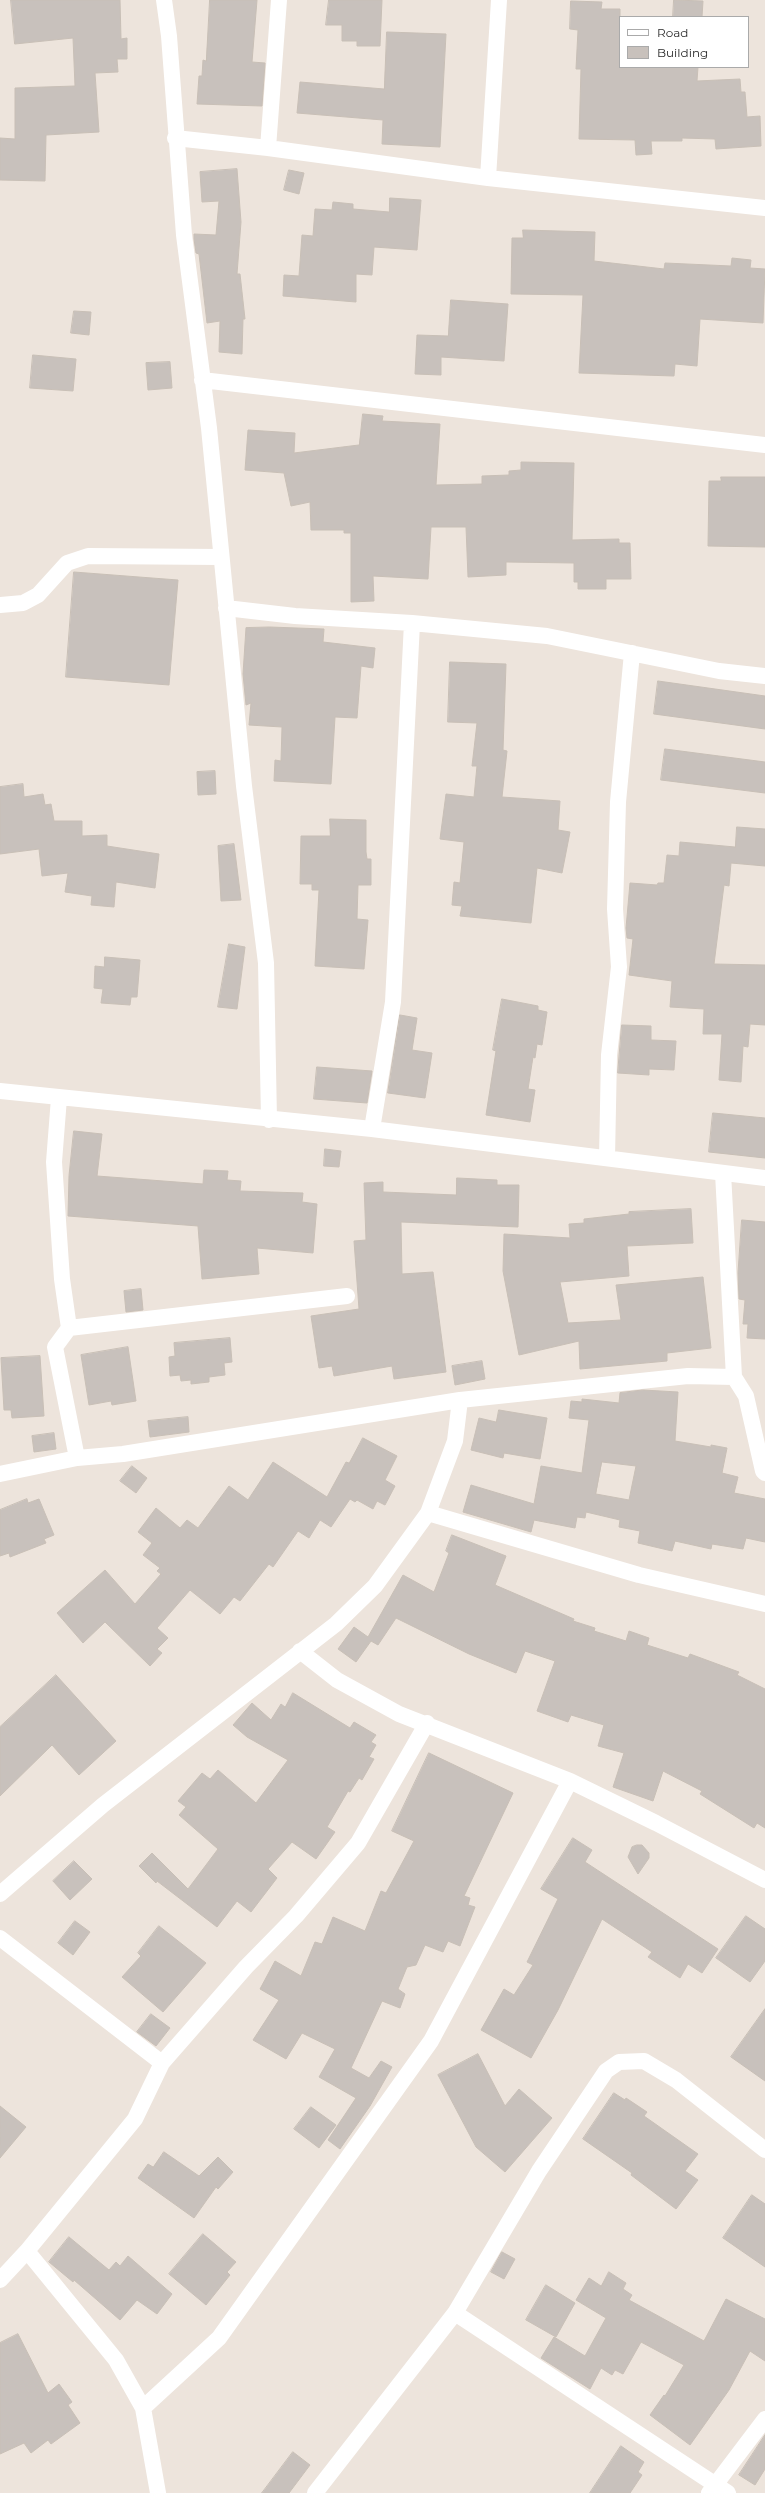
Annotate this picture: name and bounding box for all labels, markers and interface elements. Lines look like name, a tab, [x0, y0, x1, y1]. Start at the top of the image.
legend	[619, 16, 749, 68]
text: Road	[657, 25, 688, 40]
text: Building	[657, 45, 708, 60]

